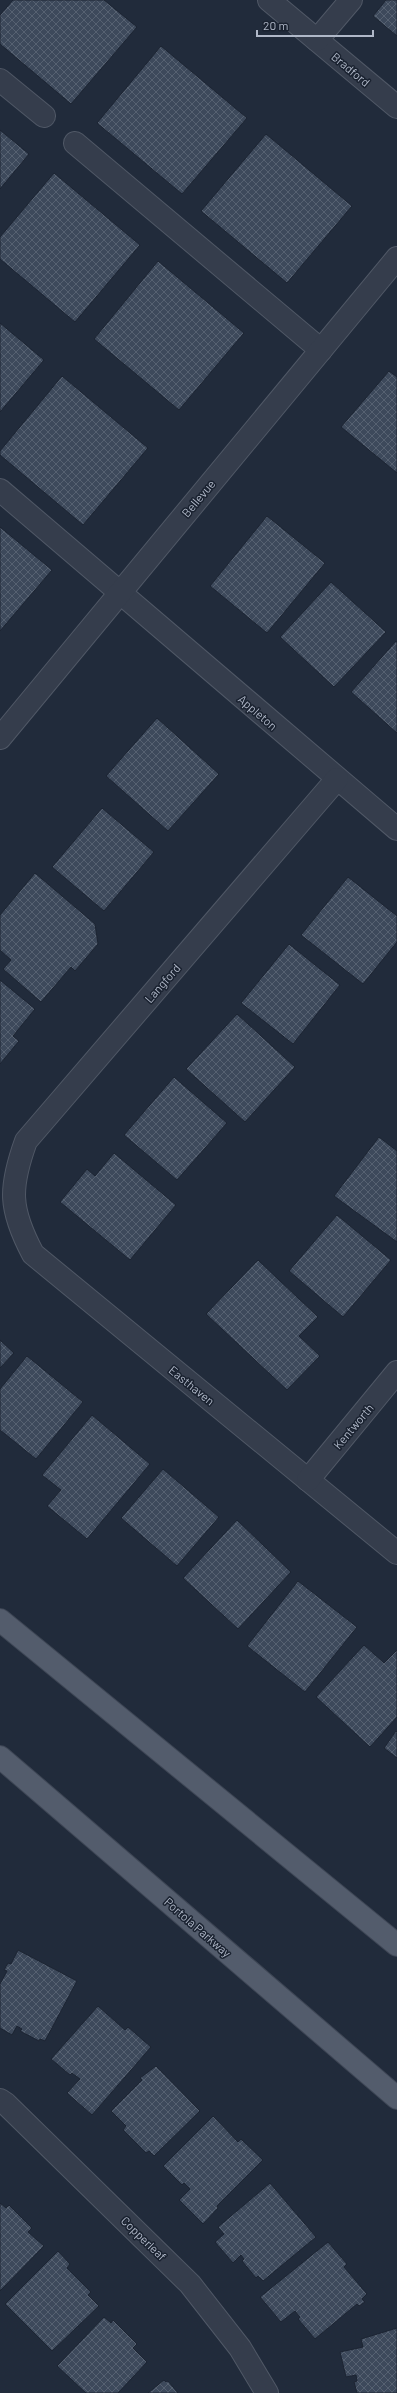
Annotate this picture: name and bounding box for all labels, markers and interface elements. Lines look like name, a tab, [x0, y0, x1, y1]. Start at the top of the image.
scale bar	[257, 12, 373, 38]
text: 20 m	[263, 18, 289, 32]
street label: Bradford	[329, 49, 373, 89]
street label: Bellevue	[178, 477, 218, 519]
street label: Appleton	[236, 691, 280, 733]
street label: Langford	[141, 961, 183, 1005]
street label: Easthaven	[166, 1362, 218, 1408]
street label: Kentworth	[330, 1401, 376, 1451]
street label: Portola Parkway	[162, 1894, 235, 1960]
street label: Copperleaf	[119, 2213, 169, 2263]

